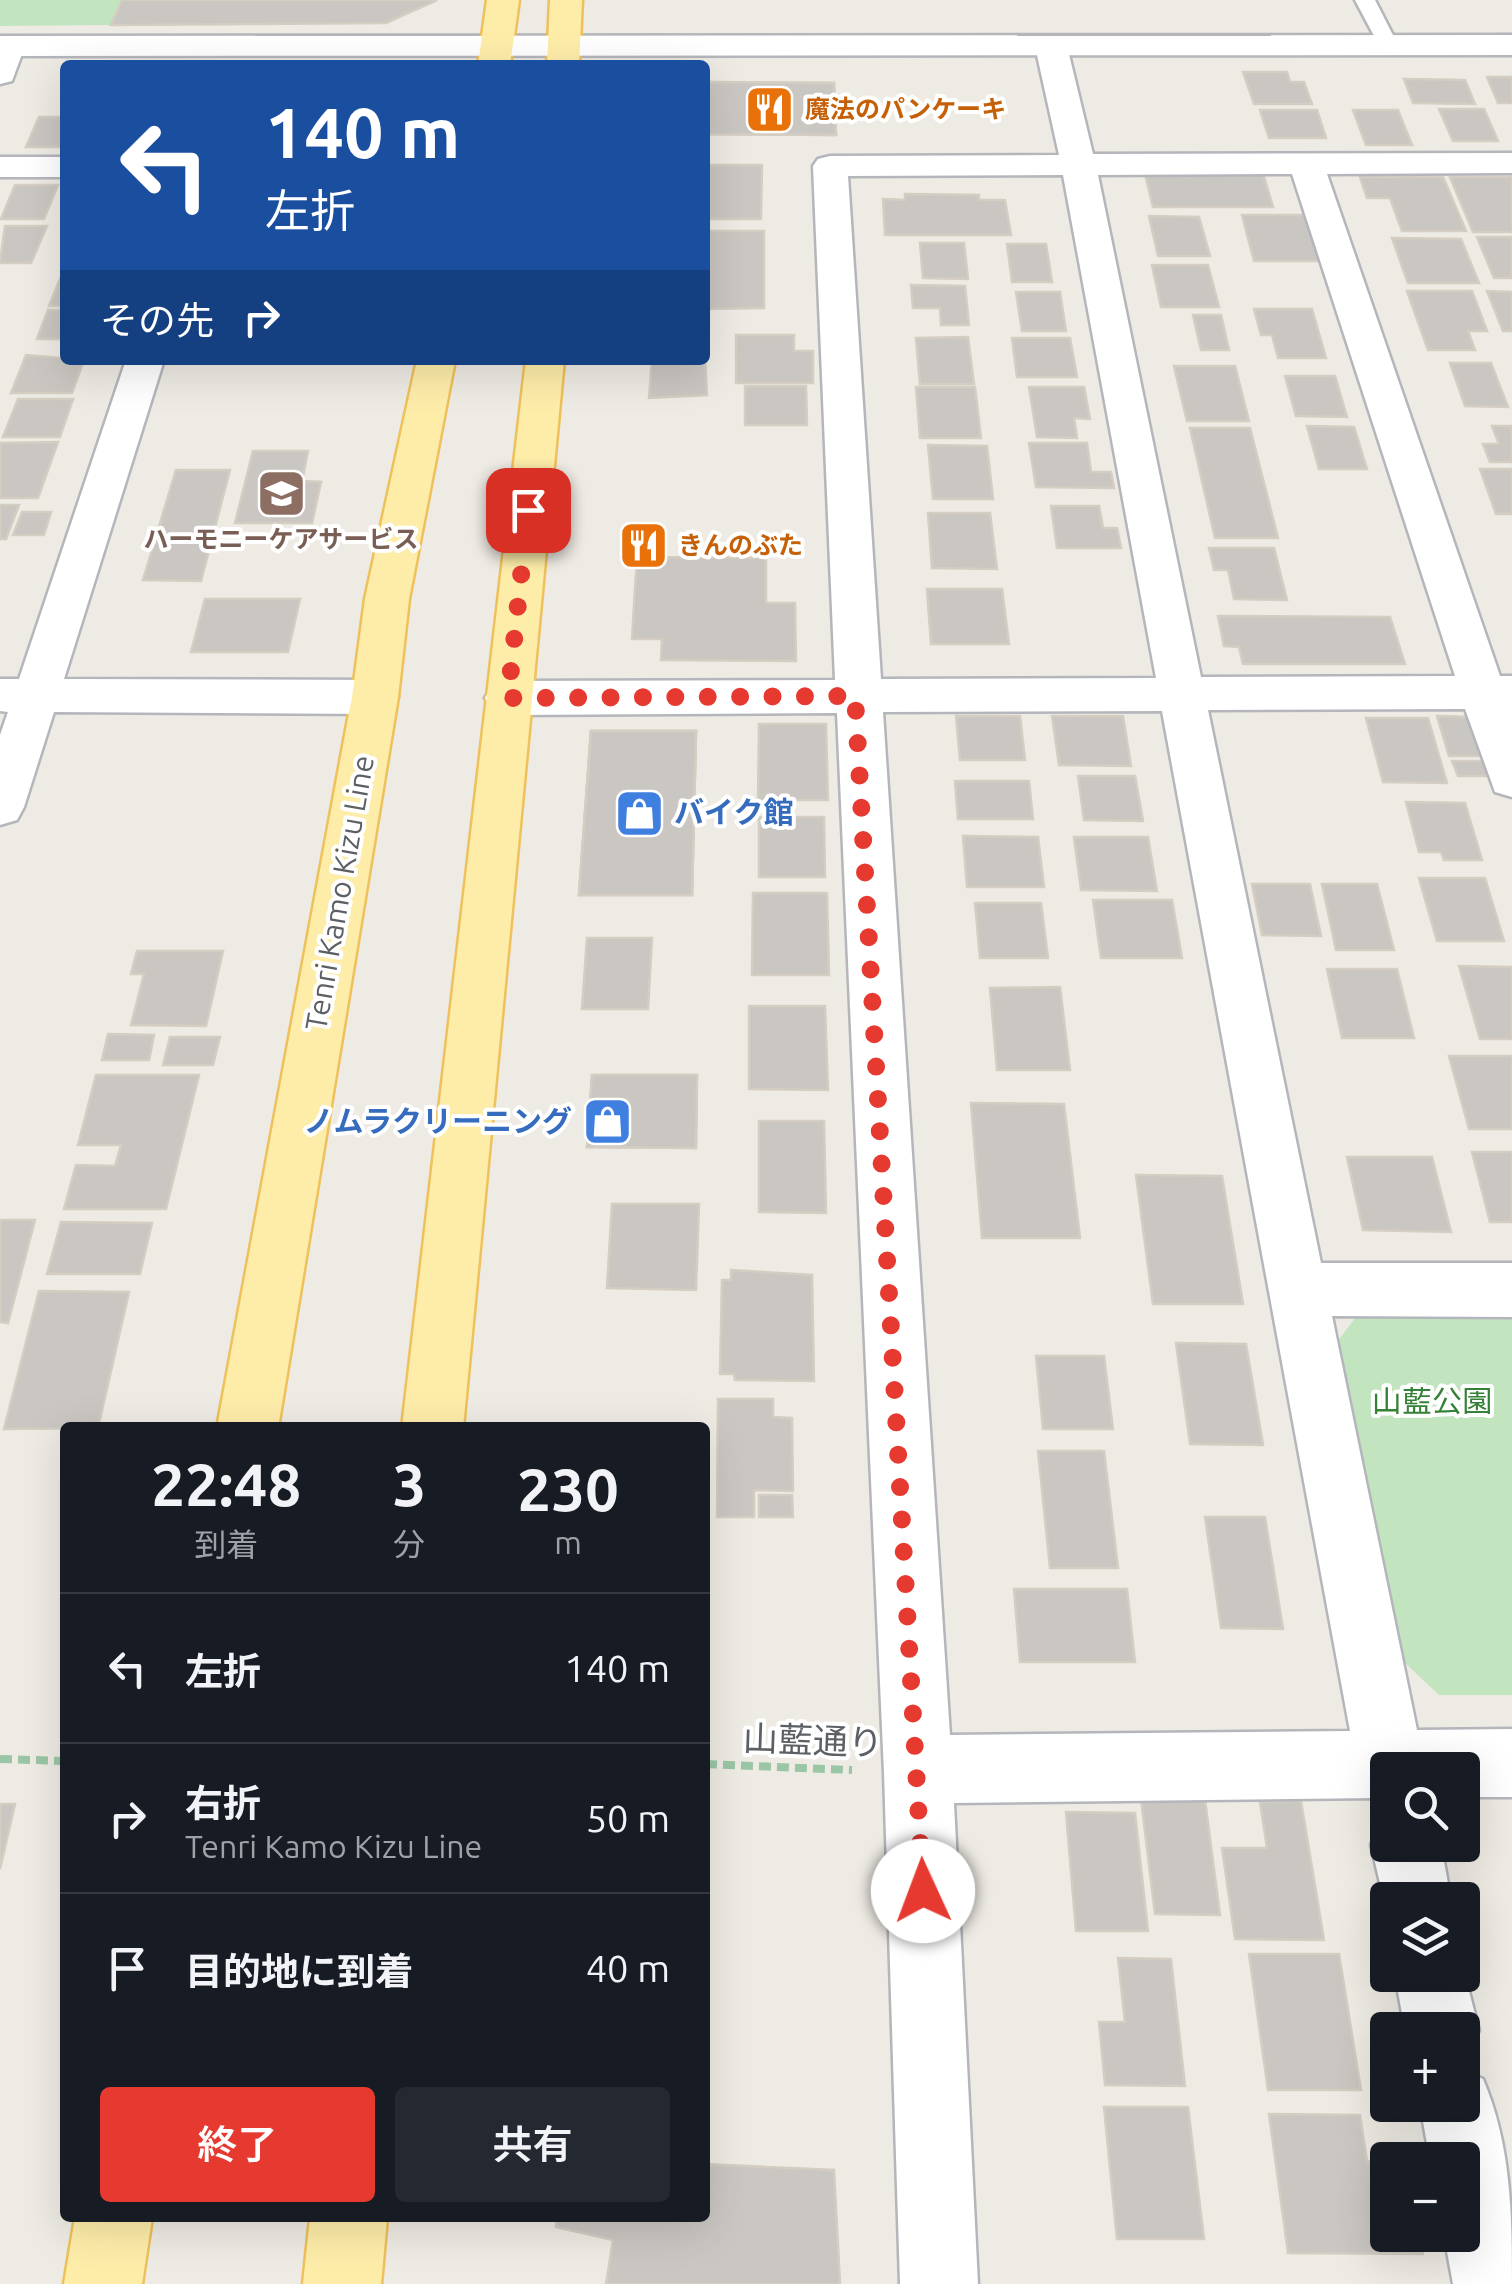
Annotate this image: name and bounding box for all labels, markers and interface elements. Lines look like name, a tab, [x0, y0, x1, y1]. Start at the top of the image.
restaurant icon: 魔法のパンケーキ	[744, 83, 796, 135]
text: 140 m	[265, 93, 460, 171]
place label: 魔法のパンケーキ	[805, 95, 1006, 123]
icon: left	[100, 100, 230, 230]
text: 左折	[265, 185, 355, 236]
icon: right	[234, 290, 289, 345]
text: その先	[100, 299, 214, 341]
school or university icon: ハーモニーケアサービス	[255, 467, 307, 519]
pin	[486, 468, 571, 553]
icon: arrive	[501, 483, 556, 538]
restaurant icon: きんのぶた	[617, 519, 669, 571]
place label: ハーモニーケアサービス	[143, 525, 419, 553]
place label: きんのぶた	[678, 531, 803, 559]
street label: Tenri Kamo Kizu Line	[298, 753, 380, 1033]
shop icon: バイク館	[613, 787, 665, 839]
place label: バイク館	[674, 795, 793, 829]
shop icon: ノムラクリーニング	[581, 1096, 633, 1148]
place label: ノムラクリーニング	[304, 1104, 572, 1138]
park label: 山藍公園	[1372, 1384, 1492, 1418]
text: 22:48	[151, 1450, 301, 1517]
text: 3	[392, 1450, 426, 1517]
text: 230	[517, 1455, 619, 1522]
text: m	[554, 1524, 582, 1560]
text: 到着	[194, 1526, 258, 1562]
text: 分	[393, 1526, 425, 1562]
icon: left	[100, 1641, 155, 1696]
text: 140 m	[564, 1647, 670, 1689]
text: 左折	[185, 1650, 261, 1692]
street label: 山藍通り	[742, 1718, 884, 1762]
map controls	[1370, 1752, 1480, 2252]
button: search	[1370, 1752, 1480, 1862]
text: 右折	[185, 1782, 261, 1824]
icon: right	[100, 1791, 155, 1846]
text: 50 m	[586, 1797, 670, 1839]
text: Tenri Kamo Kizu Line	[185, 1828, 482, 1864]
position arrow	[871, 1839, 975, 1943]
button: layers	[1370, 1882, 1480, 1992]
icon: arrive	[100, 1941, 155, 1996]
text: 40 m	[586, 1947, 670, 1989]
text: 目的地に到着	[185, 1950, 413, 1992]
button: +	[1370, 2012, 1480, 2122]
button: 終了	[100, 2087, 375, 2202]
button: 共有	[395, 2087, 670, 2202]
button: −	[1370, 2142, 1480, 2252]

